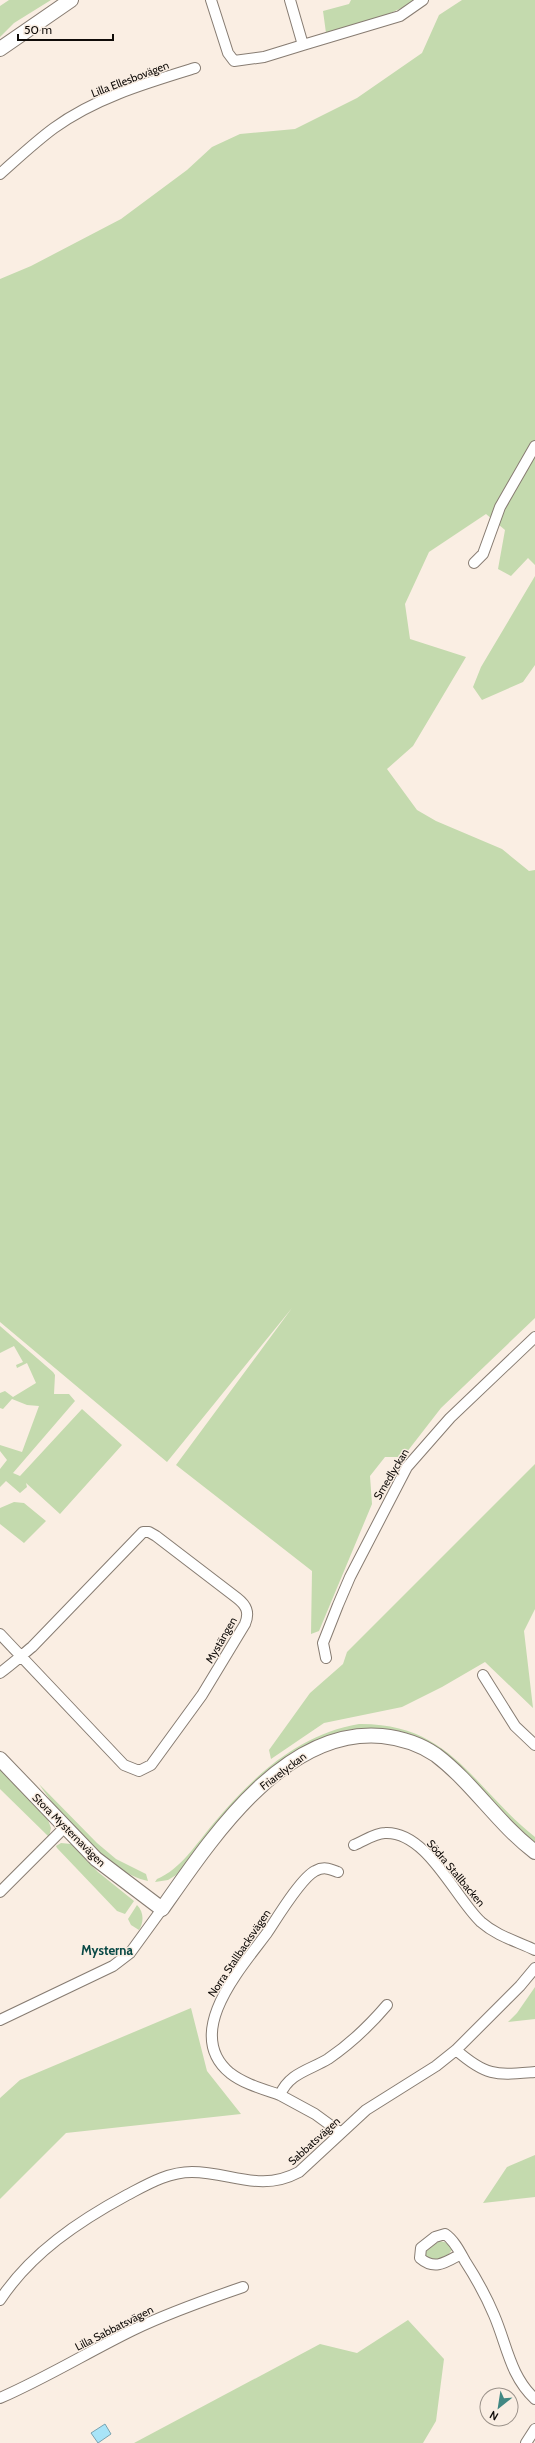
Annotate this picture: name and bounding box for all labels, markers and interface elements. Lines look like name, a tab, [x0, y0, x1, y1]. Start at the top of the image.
scale bar	[18, 16, 113, 42]
text: 50 m	[24, 22, 52, 37]
street label: Lilla Ellesbovägen	[89, 58, 171, 100]
street label: Smedlyckan	[370, 1446, 412, 1502]
street label: Mystängen	[202, 1614, 240, 1666]
street label: Friarelyckan	[257, 1749, 309, 1793]
street label: Stora Mysternavägen	[29, 1790, 109, 1870]
street label: Södra Stallbacken	[424, 1837, 488, 1909]
street label: Norra Stallbacksvägen	[205, 1907, 273, 1999]
district label: Mysterna	[81, 1942, 134, 1958]
street label: Sabbatsvägen	[285, 2114, 343, 2168]
street label: Lilla Sabbatsvägen	[72, 2302, 156, 2354]
north arrow	[479, 2387, 519, 2427]
text: N	[487, 2408, 501, 2424]

